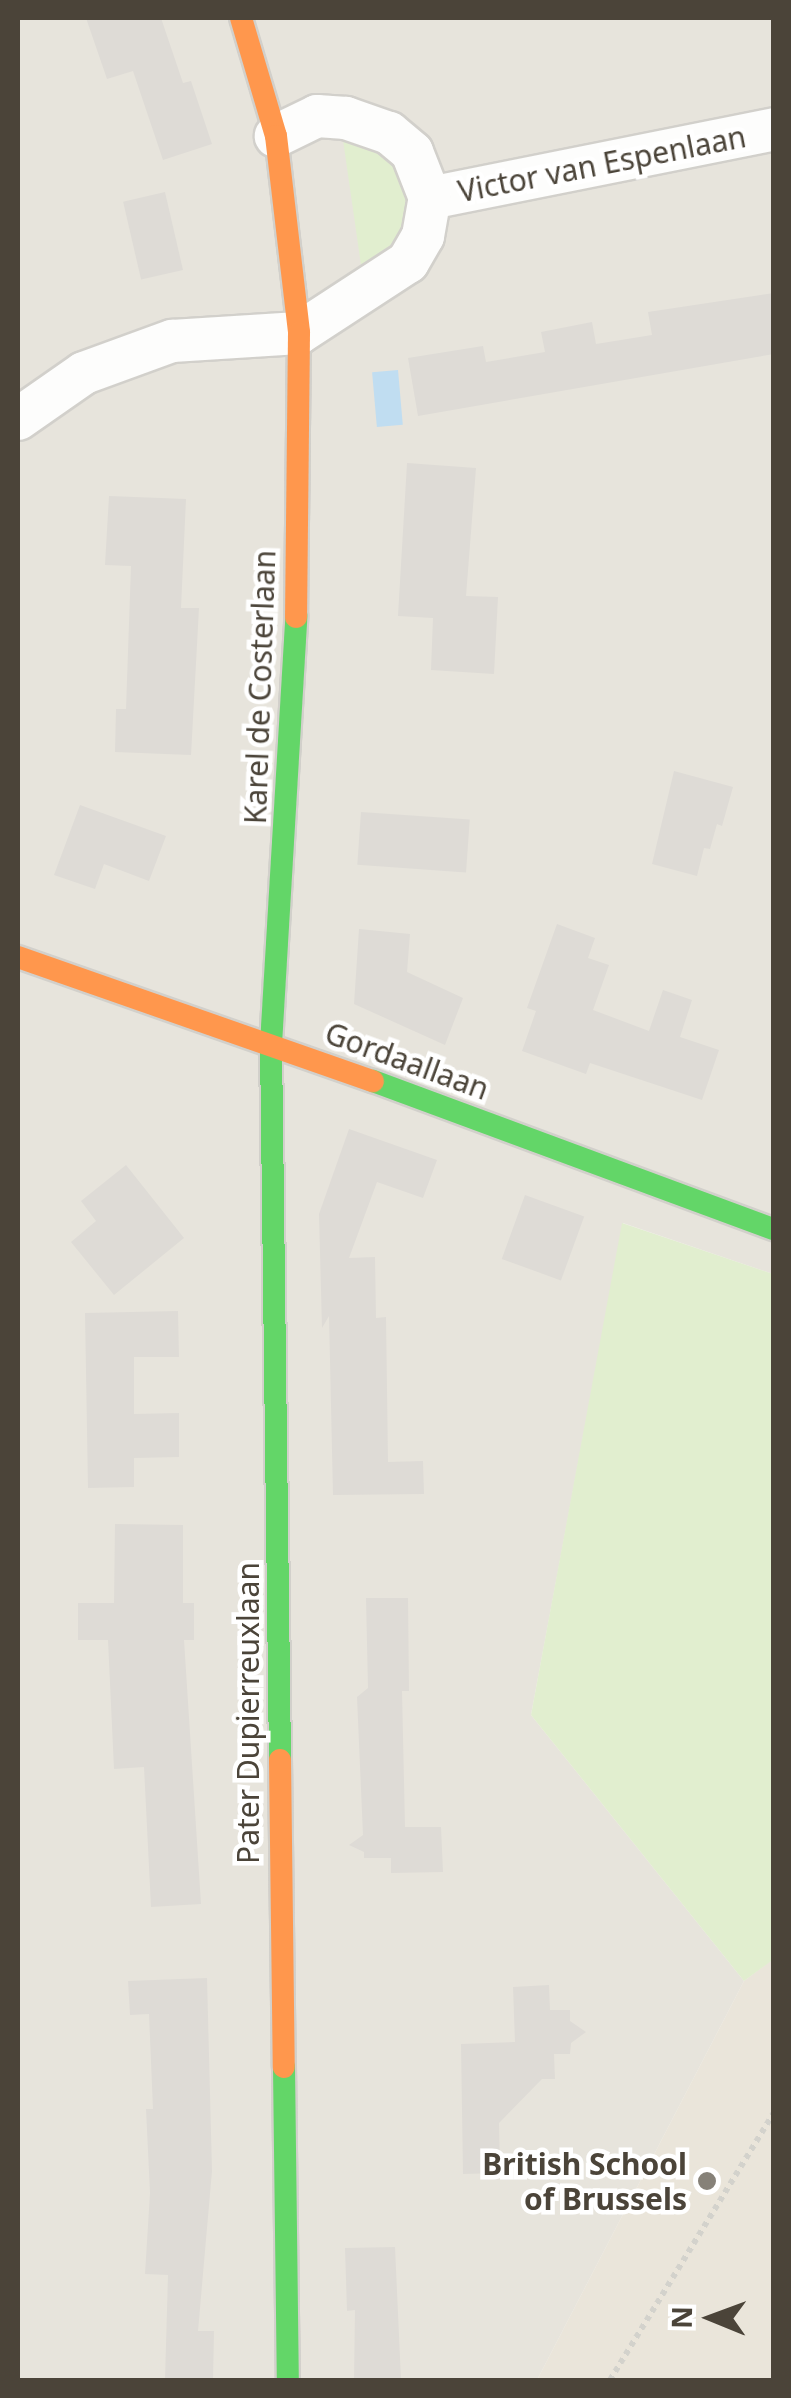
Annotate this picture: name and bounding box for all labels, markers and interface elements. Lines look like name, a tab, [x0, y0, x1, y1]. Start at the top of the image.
street label: Victor van Espenlaan	[455, 118, 749, 210]
street label: Karel de Costerlaan	[237, 549, 283, 825]
street label: Gordaallaan	[320, 1015, 494, 1107]
street label: Pater Dupierreuxlaan	[230, 1562, 266, 1864]
place label: British School of Brussels	[482, 2146, 687, 2216]
marker: British School of Brussels	[696, 2170, 718, 2192]
north arrow	[661, 2268, 761, 2368]
text: N	[662, 2306, 700, 2329]

